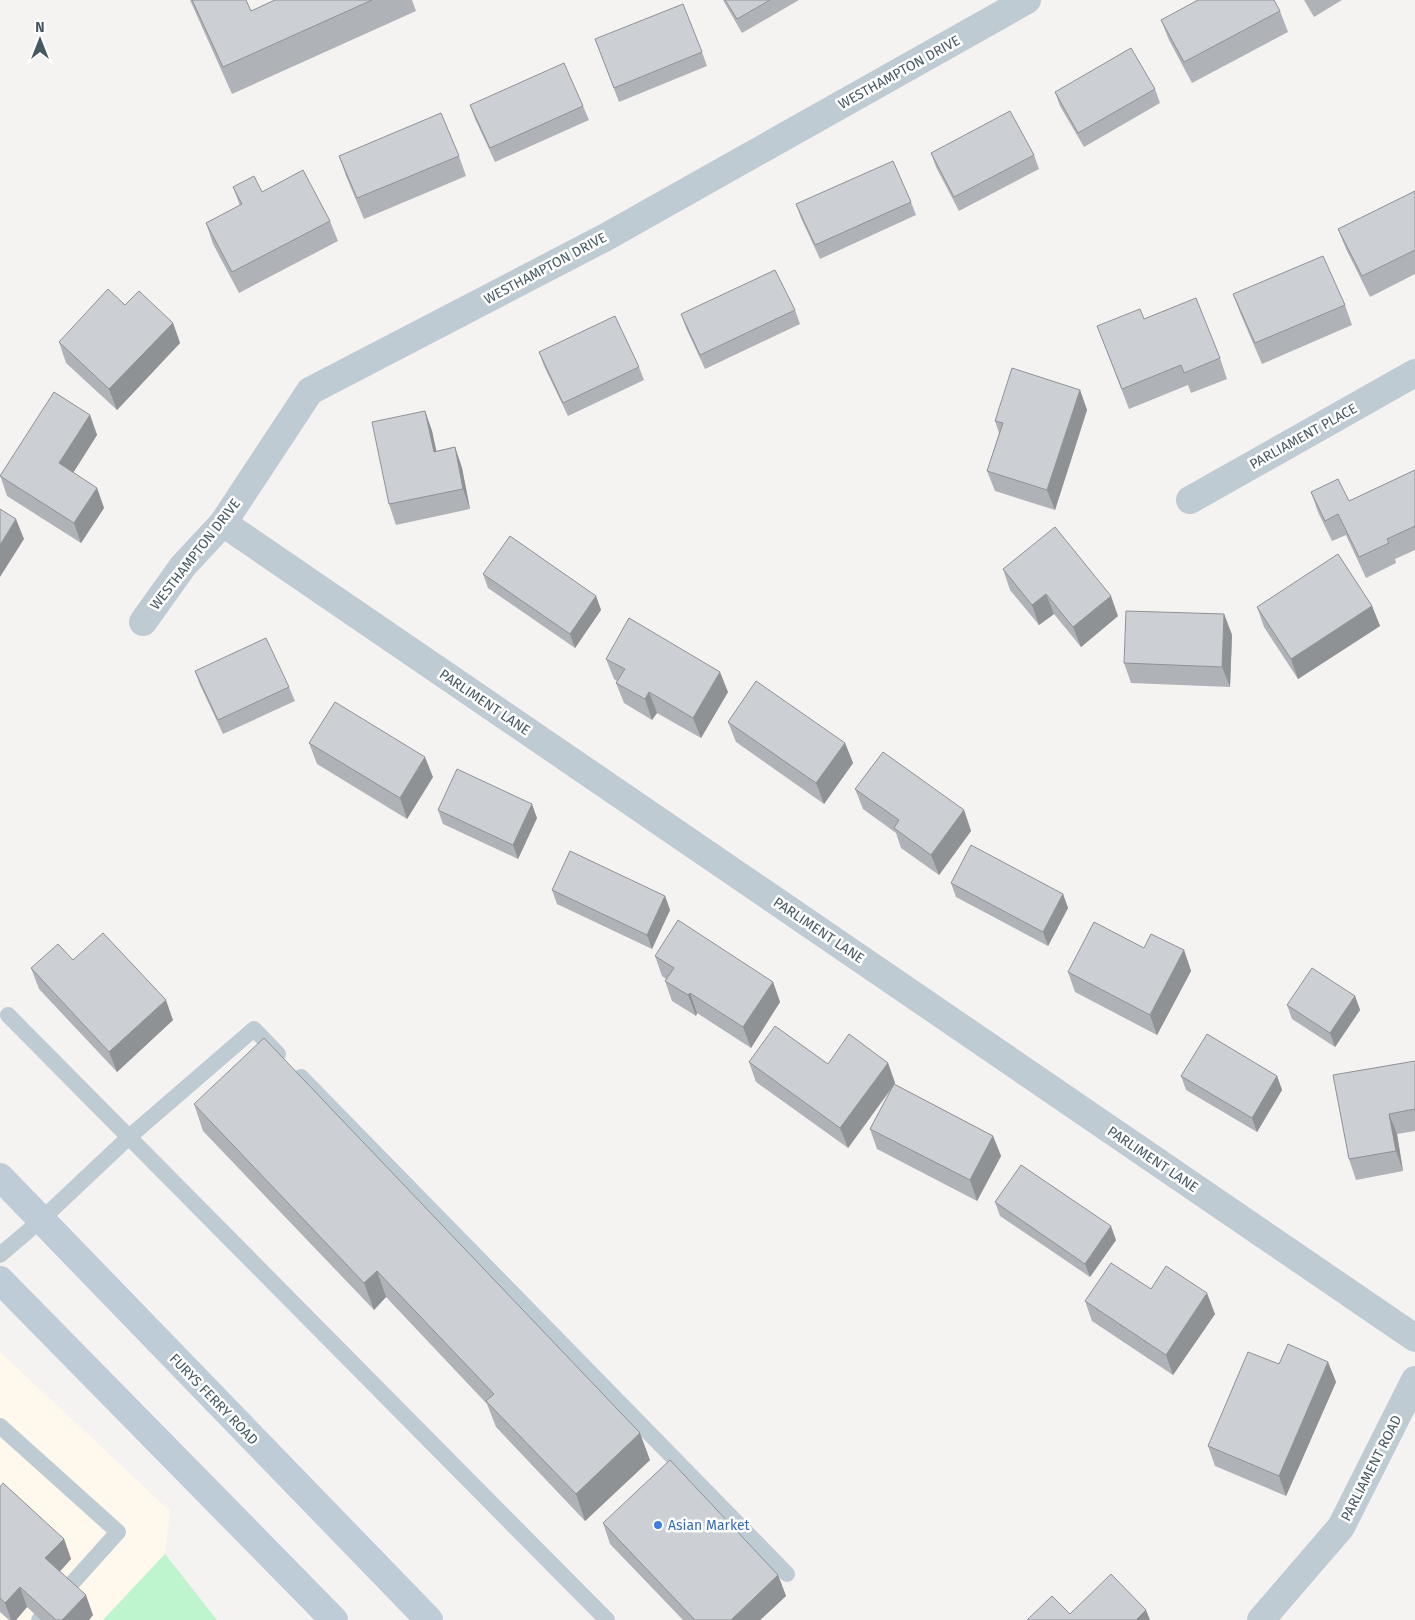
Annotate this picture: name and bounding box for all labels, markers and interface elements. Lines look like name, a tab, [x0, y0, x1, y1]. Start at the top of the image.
north arrow	[15, 15, 65, 65]
text: N	[35, 19, 45, 36]
street label: WESTHAMPTON DRIVE	[836, 32, 963, 113]
street label: WESTHAMPTON DRIVE	[481, 229, 609, 308]
street label: PARLIAMENT PLACE	[1247, 400, 1360, 473]
street label: WESTHAMPTON DRIVE	[147, 495, 244, 613]
street label: PARLIMENT LANE	[436, 666, 533, 739]
street label: PARLIMENT LANE	[770, 894, 867, 967]
street label: PARLIMENT LANE	[1104, 1123, 1201, 1196]
street label: FURYS FERRY ROAD	[166, 1350, 262, 1449]
street label: PARLIAMENT ROAD	[1337, 1412, 1406, 1524]
place label: Asian Market	[668, 1517, 751, 1534]
marker: Asian Market	[652, 1519, 664, 1531]

